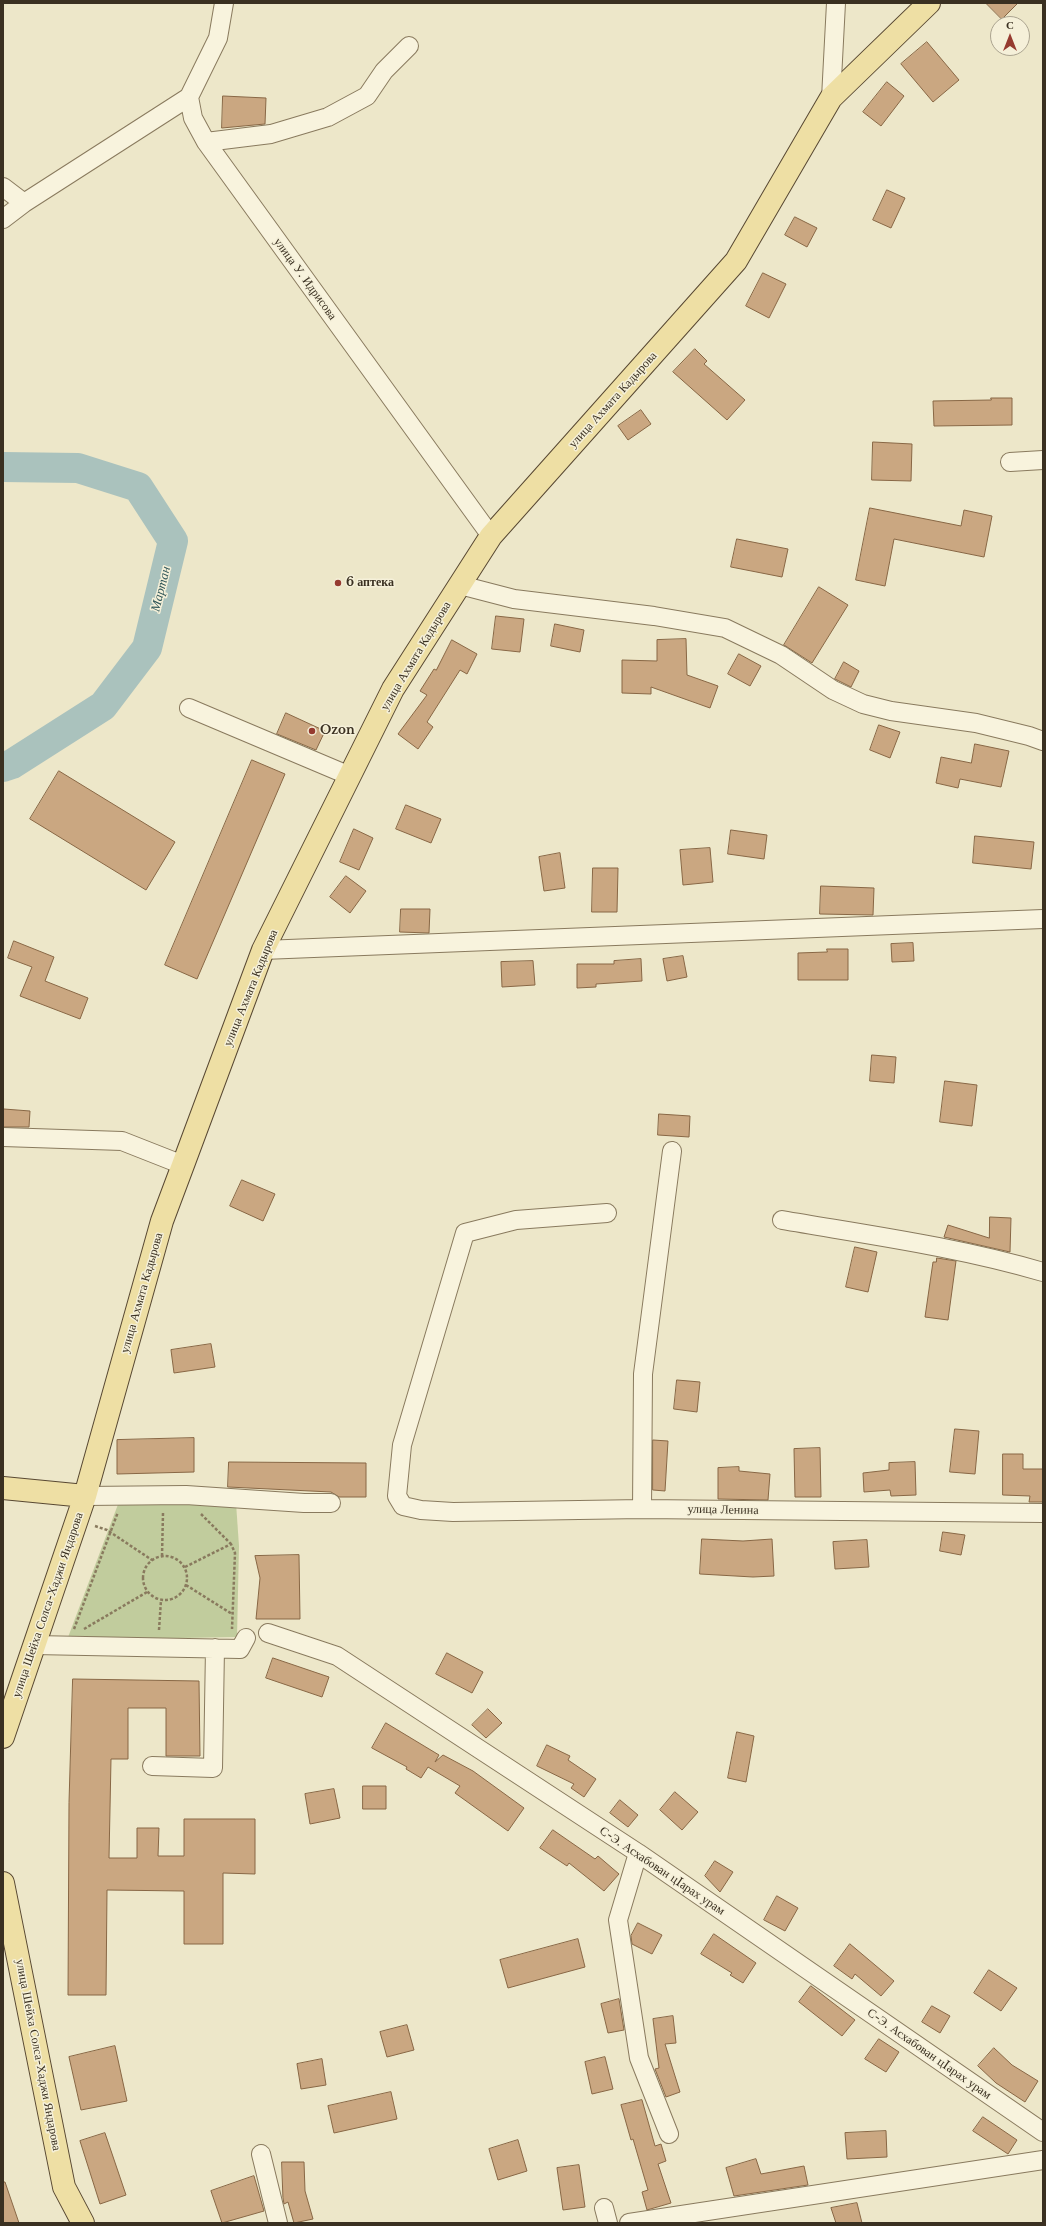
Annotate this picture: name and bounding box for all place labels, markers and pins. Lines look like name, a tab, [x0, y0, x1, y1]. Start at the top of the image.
place label: 6 аптека	[346, 576, 394, 590]
marker: 6 аптека	[333, 578, 343, 588]
place label: Ozon	[320, 724, 355, 738]
marker: Ozon	[307, 726, 317, 736]

